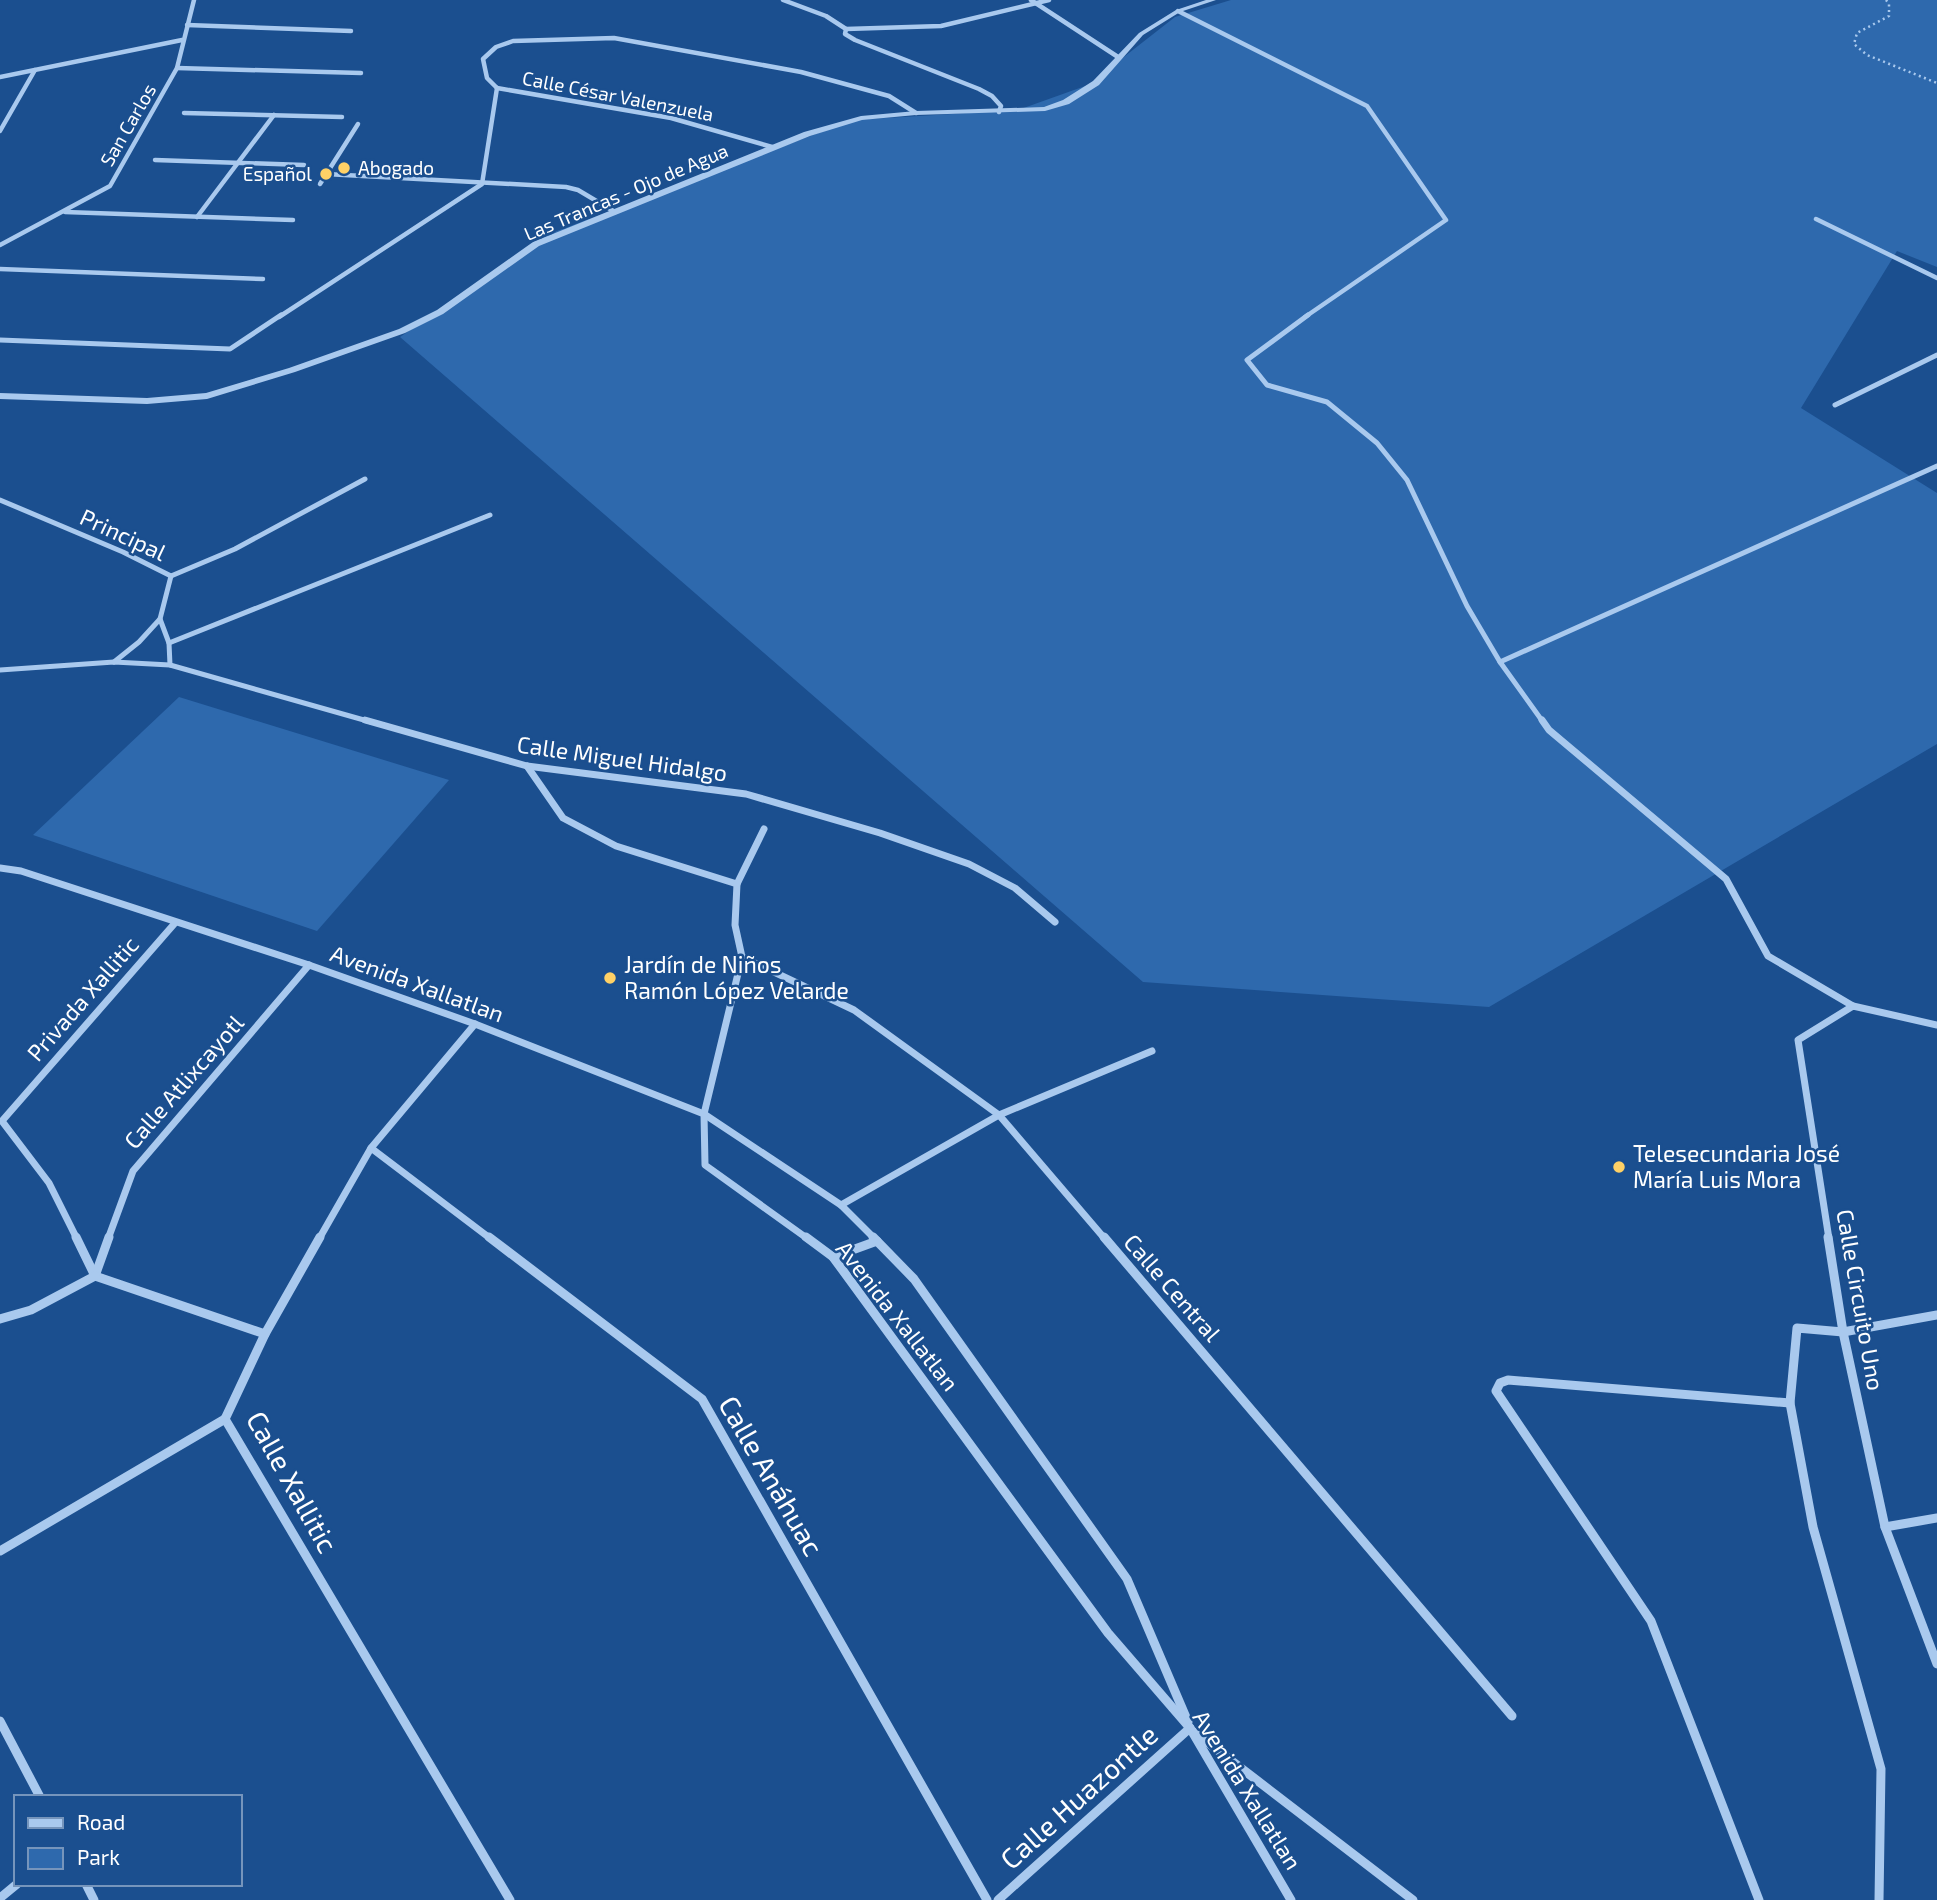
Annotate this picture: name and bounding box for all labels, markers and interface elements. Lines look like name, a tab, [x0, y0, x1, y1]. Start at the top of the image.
street label: Calle César Valenzuela	[521, 66, 716, 125]
street label: San Carlos	[95, 79, 160, 170]
street label: Las Trancas - Ojo de Agua	[520, 138, 731, 245]
place label: Abogado	[358, 156, 434, 179]
marker: Abogado	[336, 160, 352, 176]
place label: Español	[243, 162, 312, 185]
marker: Español	[318, 166, 334, 182]
street label: Principal	[76, 502, 171, 566]
street label: Calle Miguel Hidalgo	[515, 729, 729, 787]
street label: Privada Xallitic	[21, 930, 144, 1066]
street label: Avenida Xallatlan	[327, 939, 508, 1027]
place label: Jardín de Niños Ramón López Velarde	[624, 950, 849, 1004]
marker: Jardín de Niños Ramón López Velarde	[602, 970, 618, 986]
street label: Calle Atlixcayotl	[118, 1009, 249, 1154]
place label: Telesecundaria José María Luis Mora	[1633, 1139, 1840, 1193]
marker: Telesecundaria José María Luis Mora	[1611, 1159, 1627, 1175]
street label: Calle Circuito Uno	[1831, 1207, 1891, 1393]
street label: Calle Central	[1119, 1228, 1227, 1347]
street label: Avenida Xallatlan	[830, 1235, 965, 1396]
street label: Calle Anáhuac	[712, 1390, 831, 1561]
street label: Calle Xallitic	[240, 1405, 346, 1558]
street label: Avenida Xallatlan	[1188, 1705, 1308, 1874]
street label: Calle Huazontle	[993, 1717, 1164, 1876]
legend	[14, 1795, 242, 1886]
text: Road	[77, 1809, 125, 1834]
text: Park	[77, 1844, 120, 1869]

